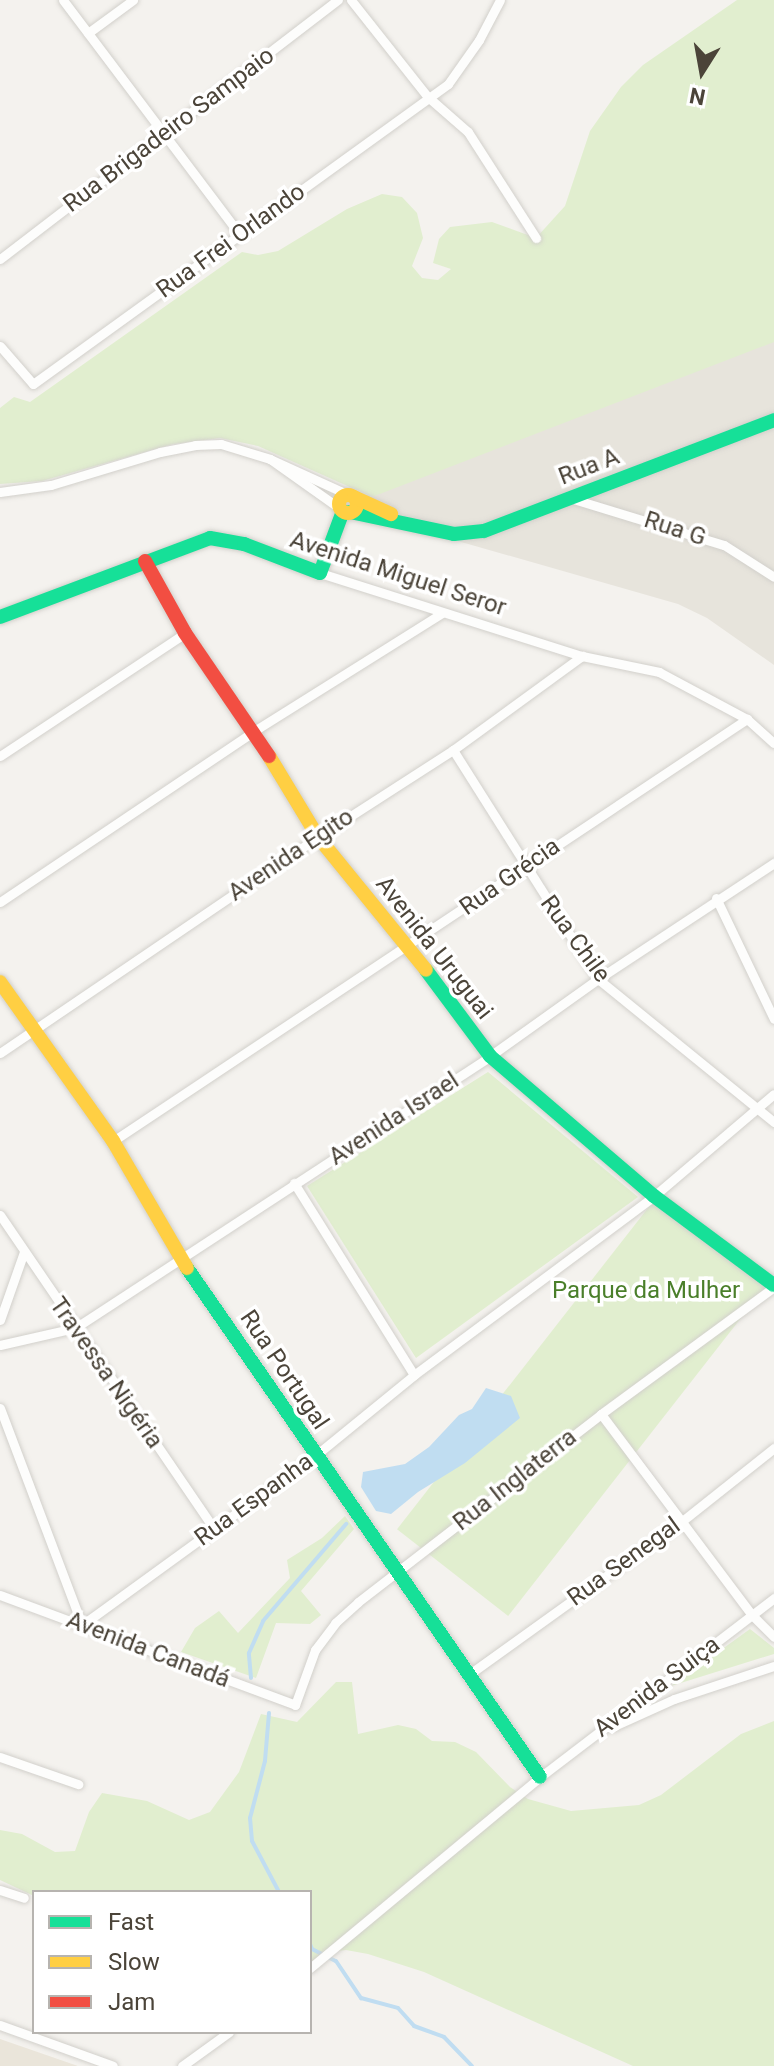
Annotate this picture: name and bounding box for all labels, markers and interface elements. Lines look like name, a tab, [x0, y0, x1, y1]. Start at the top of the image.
north arrow	[662, 32, 742, 112]
street label: Rua Brigadeiro Sampaio	[58, 41, 280, 219]
text: N	[687, 82, 707, 110]
street label: Rua Frei Orlando	[151, 177, 311, 305]
street label: Rua A	[555, 442, 623, 492]
street label: Rua G	[640, 506, 710, 552]
street label: Avenida Miguel Seror	[286, 525, 510, 623]
street label: Avenida Egito	[223, 803, 359, 907]
street label: Rua Grécia	[454, 832, 566, 922]
street label: Avenida Uruguai	[369, 871, 499, 1025]
street label: Rua Chile	[534, 890, 616, 988]
street label: Avenida Israel	[324, 1066, 464, 1172]
park label: Parque da Mulher	[552, 1277, 740, 1305]
street label: Travessa Nigéria	[43, 1292, 169, 1454]
street label: Rua Portugal	[234, 1305, 334, 1435]
street label: Rua Inglaterra	[448, 1423, 582, 1537]
street label: Rua Espanha	[189, 1447, 319, 1553]
street label: Rua Senegal	[562, 1511, 686, 1613]
street label: Avenida Canadá	[62, 1606, 234, 1694]
street label: Avenida Suiça	[589, 1630, 725, 1744]
legend	[32, 1890, 312, 2034]
text: Fast	[108, 1908, 154, 1936]
text: Slow	[108, 1948, 160, 1976]
text: Jam	[108, 1988, 155, 2016]

